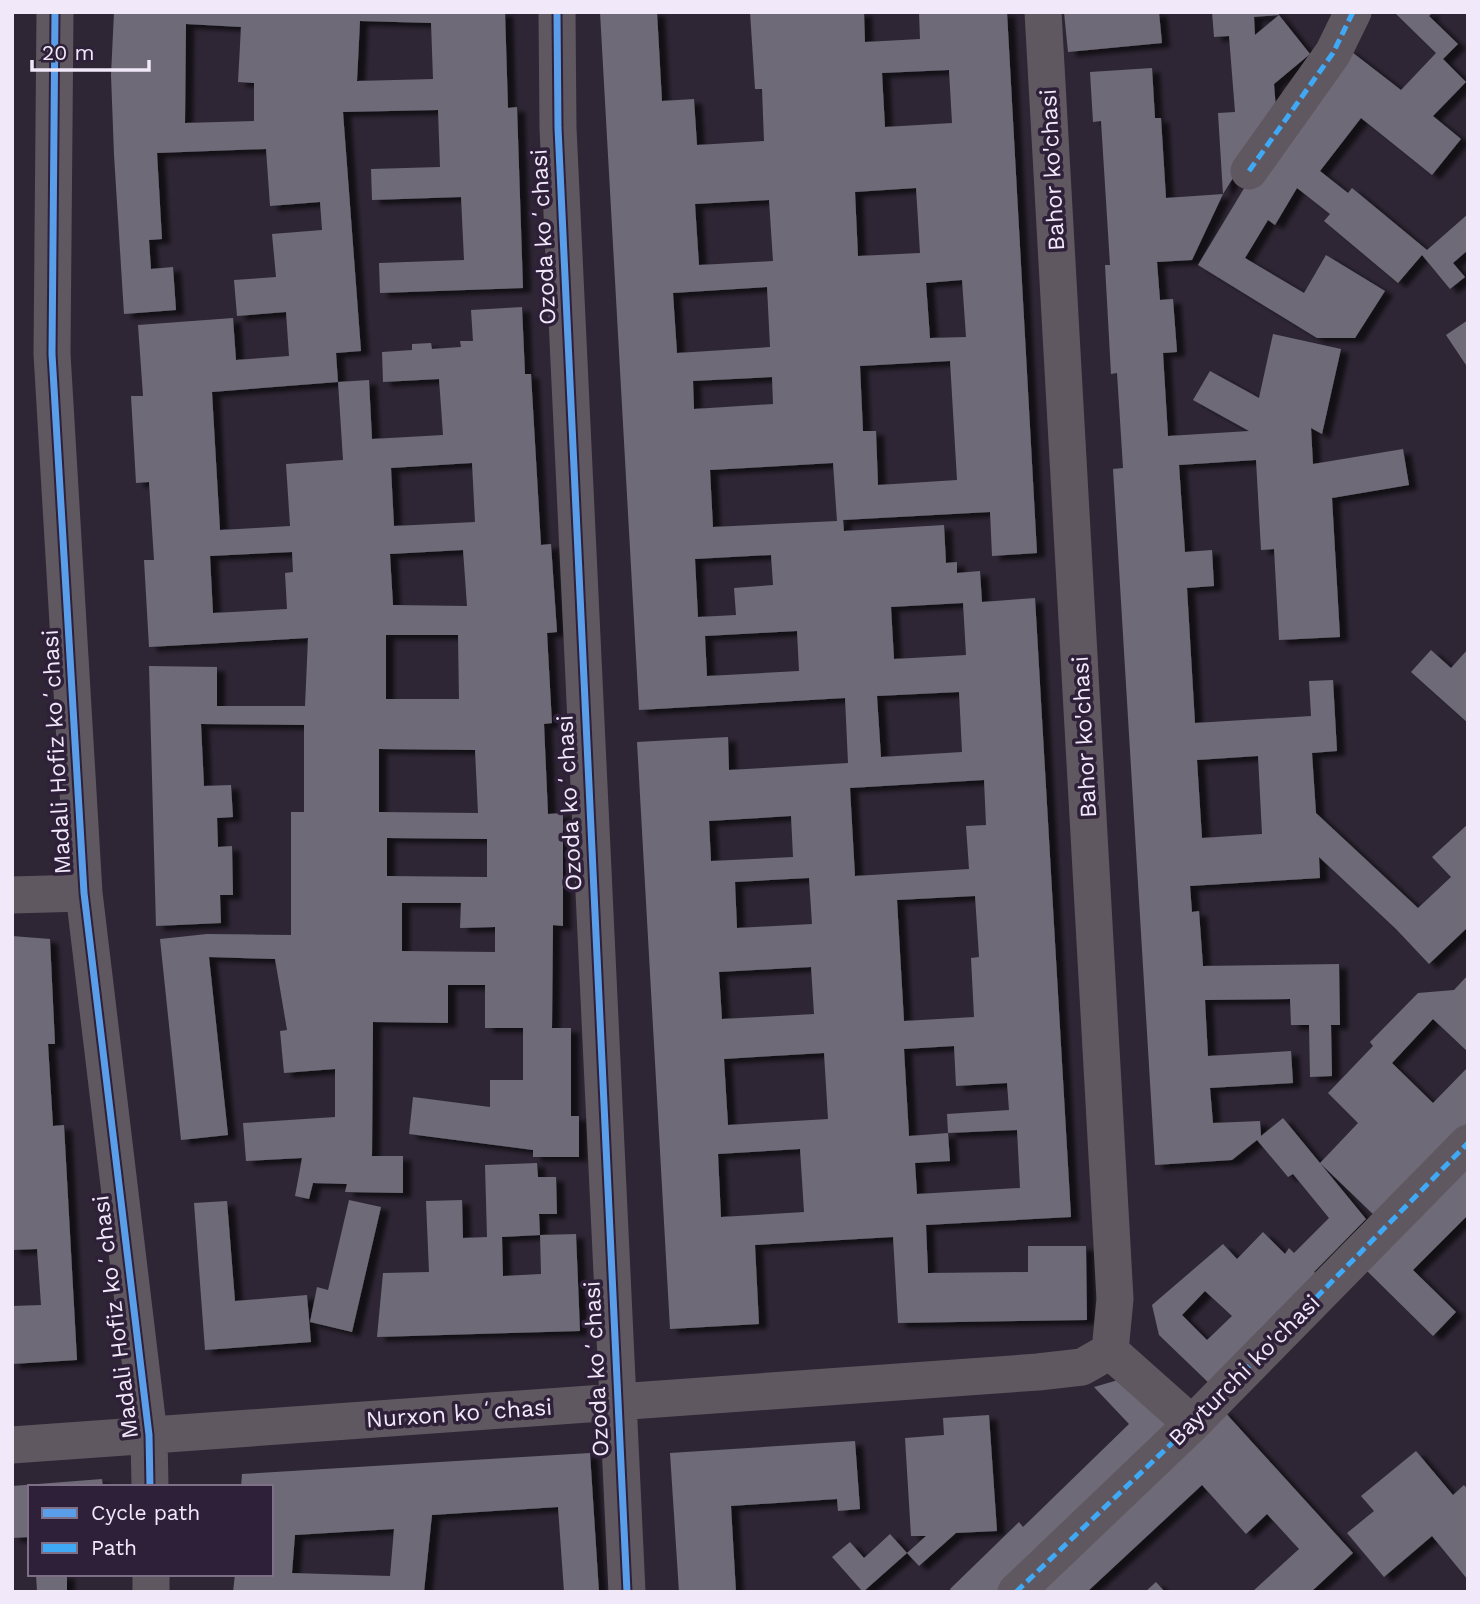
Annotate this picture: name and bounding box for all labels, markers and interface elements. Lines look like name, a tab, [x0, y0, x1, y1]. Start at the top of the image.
scale bar	[32, 28, 149, 72]
text: 20 m	[42, 40, 94, 65]
street label: Bahor ko'chasi	[1035, 88, 1070, 252]
street label: Ozoda koʻchasi	[525, 148, 562, 326]
street label: Madali Hofiz koʻchasi	[37, 629, 76, 875]
street label: Bahor ko'chasi	[1067, 655, 1102, 819]
street label: Ozoda koʻchasi	[551, 714, 588, 892]
street label: Madali Hofiz koʻchasi	[87, 1194, 144, 1440]
street label: Ozoda koʻchasi	[578, 1280, 615, 1458]
street label: Bayturchi ko'chasi	[1163, 1289, 1325, 1451]
street label: Nurxon koʻchasi	[365, 1394, 553, 1433]
legend	[28, 1485, 273, 1576]
text: Cycle path	[91, 1500, 200, 1525]
text: Path	[91, 1535, 137, 1560]

